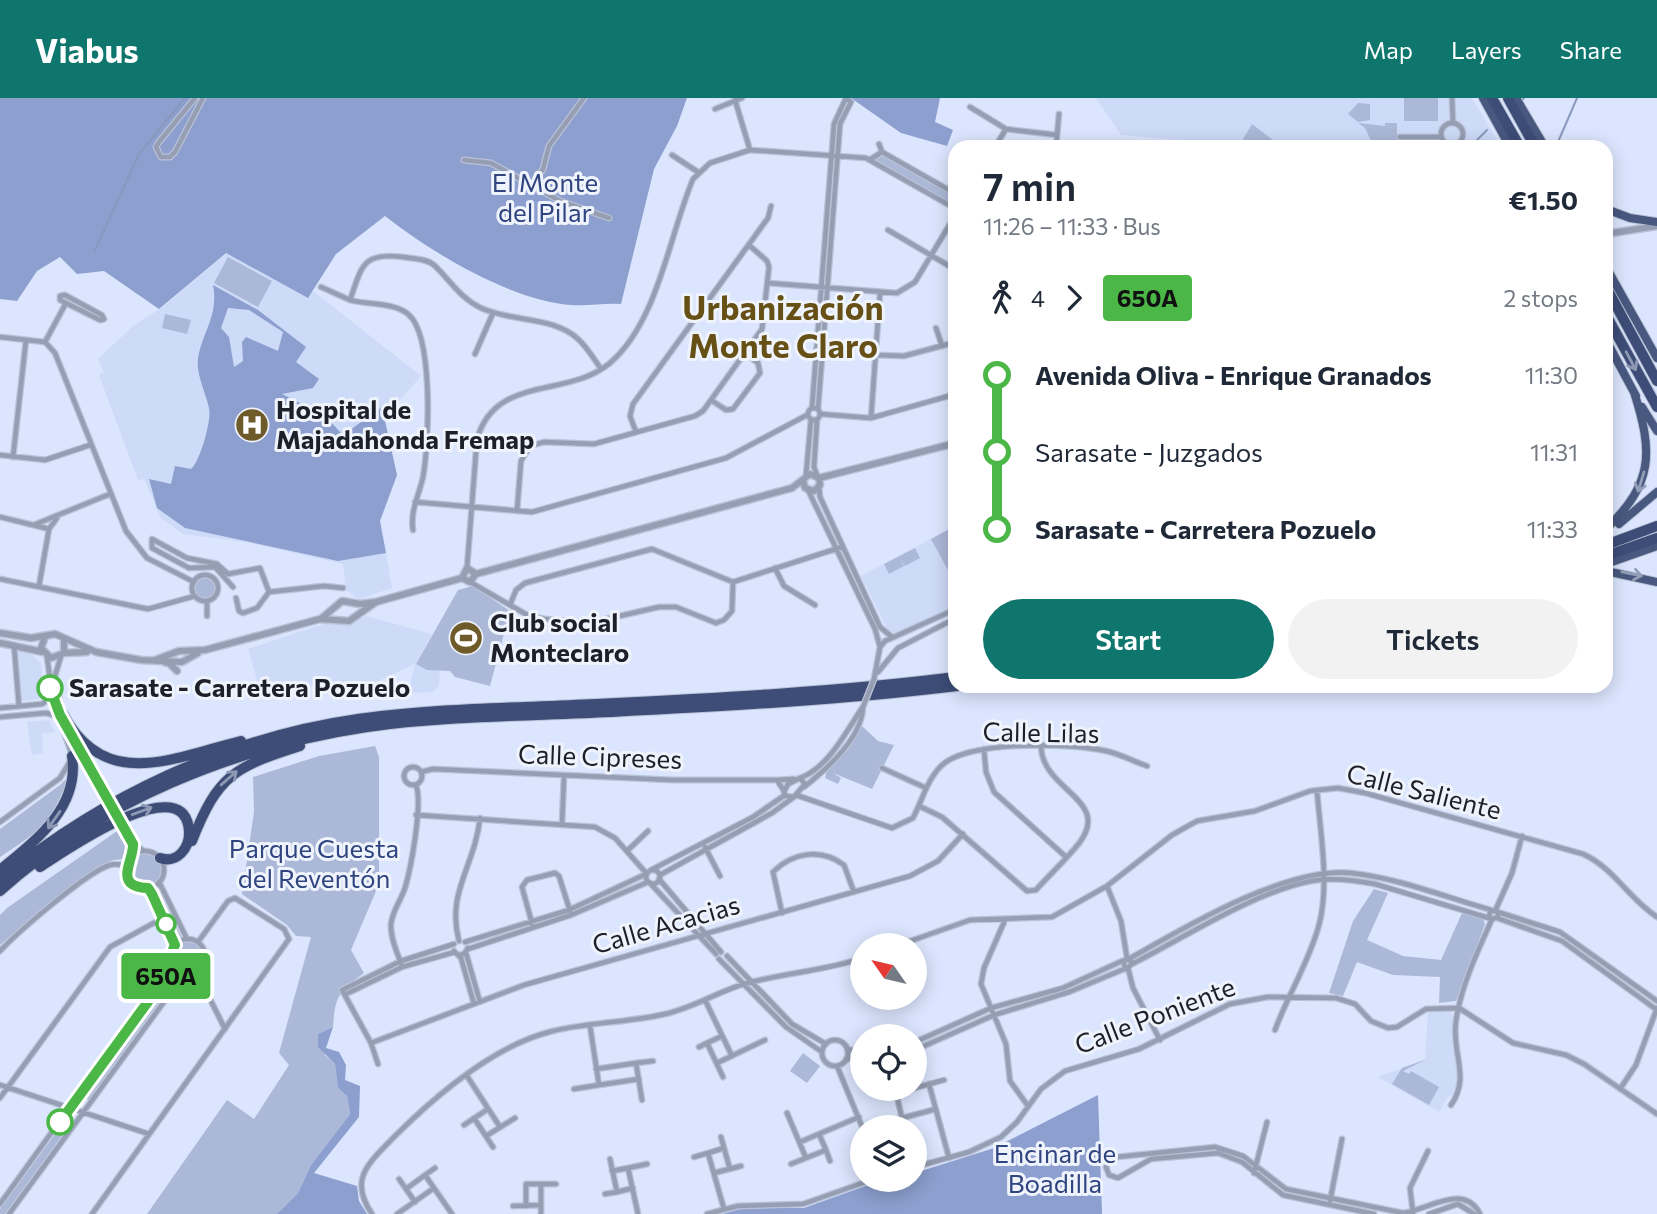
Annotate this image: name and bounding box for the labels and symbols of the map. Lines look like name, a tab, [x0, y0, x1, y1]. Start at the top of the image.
park label: El Monte del Pilar	[492, 166, 598, 227]
district label: Urbanización Monte Claro	[682, 286, 884, 365]
one-way arrow	[1625, 350, 1638, 371]
place label: Hospital de Majadahonda Fremap	[276, 393, 534, 454]
hospital icon: Hospital de Majadahonda Fremap	[233, 406, 271, 444]
one-way arrow	[1633, 471, 1646, 493]
one-way arrow	[1620, 568, 1643, 582]
place label: Club social Monteclaro	[490, 606, 629, 667]
sports icon: Club social Monteclaro	[447, 619, 485, 657]
place label: Sarasate - Carretera Pozuelo	[69, 671, 410, 702]
marker: Sarasate - Carretera Pozuelo	[37, 675, 63, 701]
street label: Calle Lilas	[982, 715, 1100, 748]
street label: Calle Cipreses	[517, 737, 683, 774]
street label: Calle Saliente	[1344, 756, 1505, 825]
one-way arrow	[220, 770, 238, 786]
one-way arrow	[131, 804, 153, 816]
one-way arrow	[47, 810, 61, 829]
park label: Parque Cuesta del Reventón	[229, 832, 399, 893]
street label: Calle Acacias	[588, 888, 743, 959]
unlabelled marker	[156, 914, 176, 934]
north arrow	[850, 933, 928, 1010]
line badge: 650A	[117, 953, 215, 999]
street label: Calle Poniente	[1070, 970, 1239, 1059]
unlabelled marker	[47, 1109, 73, 1135]
park label: Encinar de Boadilla	[994, 1137, 1116, 1198]

